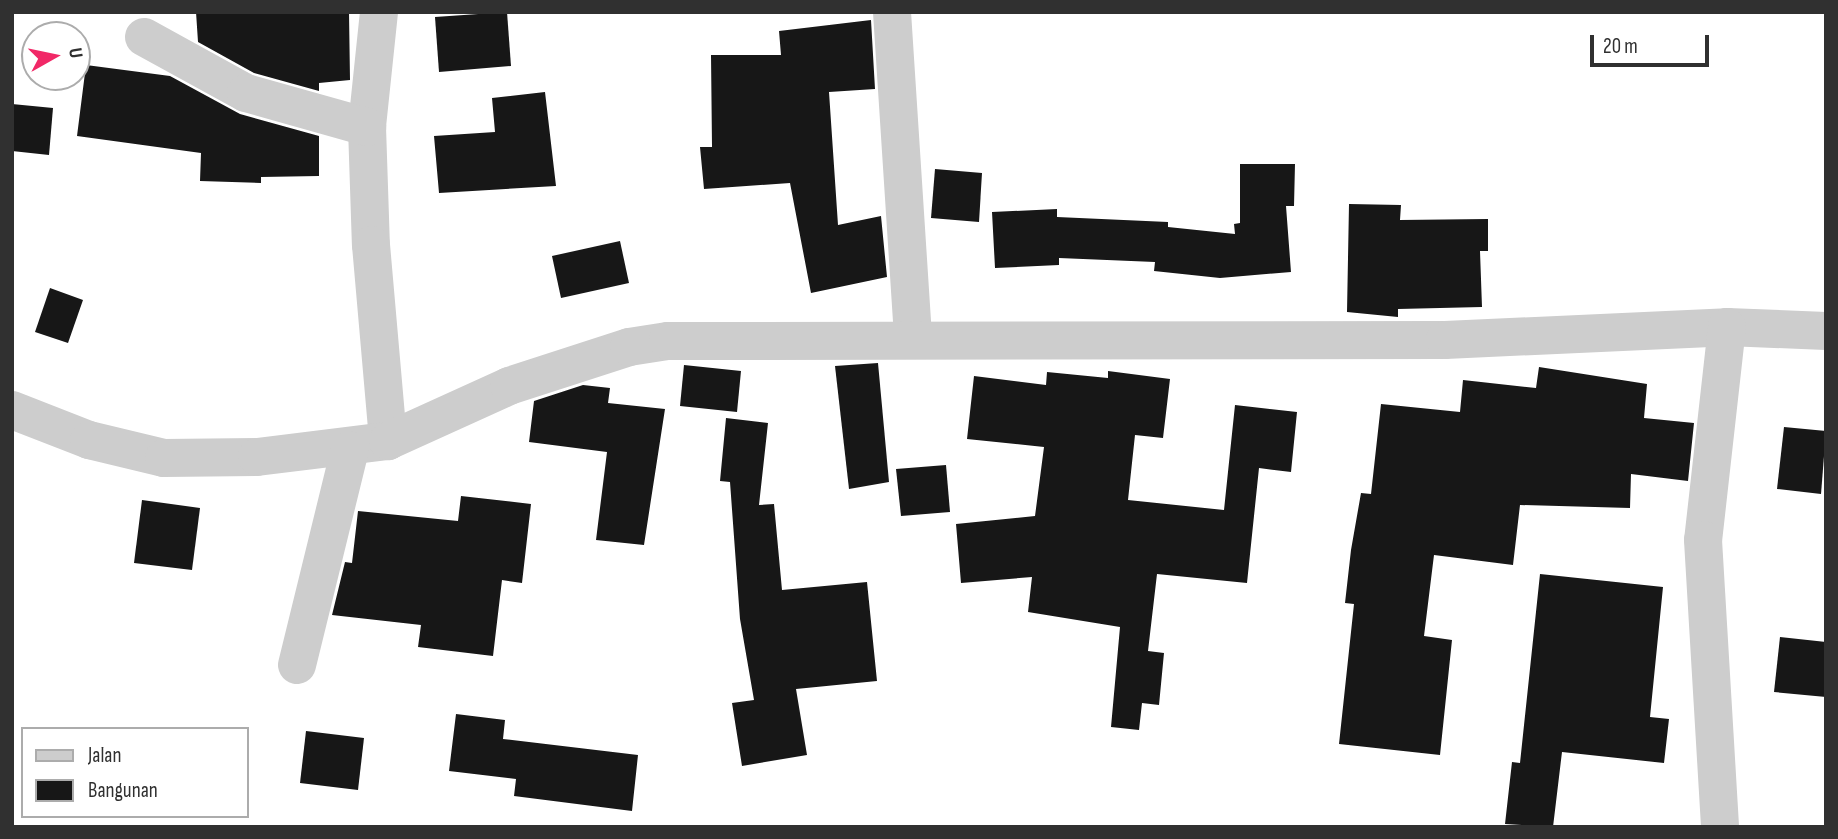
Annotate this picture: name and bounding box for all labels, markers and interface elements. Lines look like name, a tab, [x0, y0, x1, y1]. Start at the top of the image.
north arrow	[21, 21, 91, 91]
scale bar	[1593, 21, 1712, 65]
text: 20 m	[1603, 34, 1638, 59]
text: U	[63, 46, 87, 60]
legend	[21, 727, 248, 818]
text: Jalan	[88, 743, 121, 768]
text: Bangunan	[88, 778, 158, 803]

